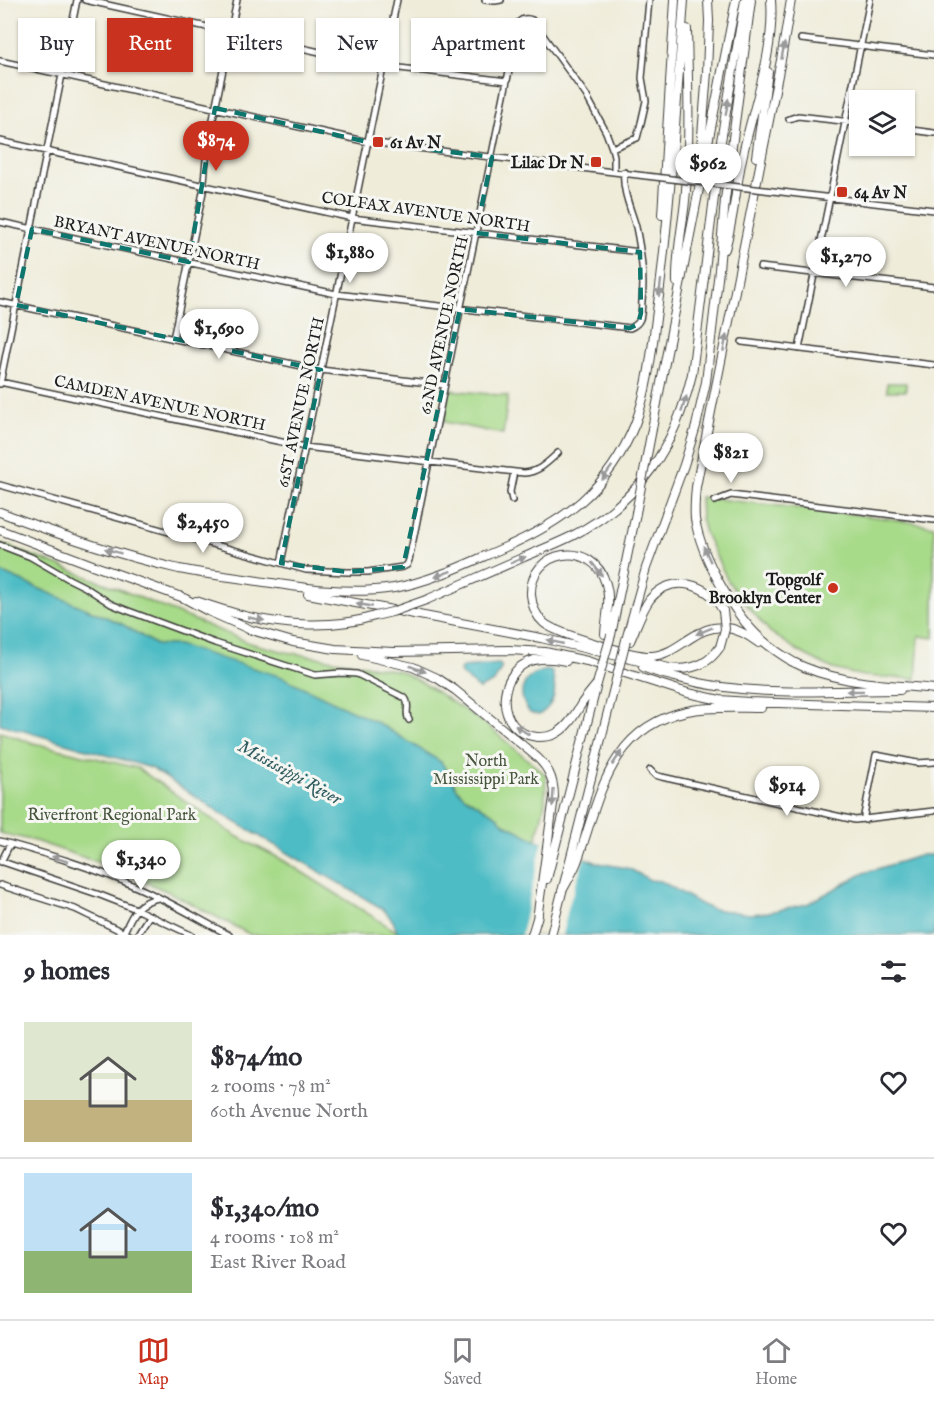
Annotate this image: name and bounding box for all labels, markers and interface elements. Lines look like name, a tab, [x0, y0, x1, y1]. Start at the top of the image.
chip: Buy	[18, 18, 95, 72]
chip: Rent	[107, 18, 193, 72]
chip: Filters	[205, 18, 304, 72]
chip: New	[316, 18, 399, 72]
chip: Apartment	[411, 18, 546, 72]
one-way arrow	[779, 42, 788, 61]
map controls	[849, 90, 915, 156]
button: layers	[849, 90, 915, 156]
one-way arrow	[722, 98, 731, 117]
pin: $874	[180, 121, 252, 172]
text: $874	[197, 128, 235, 153]
place label: 61 Av N	[390, 134, 441, 154]
marker: 61 Av N	[371, 135, 385, 149]
pin: $962	[672, 144, 744, 195]
text: $962	[689, 151, 727, 176]
place label: Lilac Dr N	[511, 154, 584, 174]
marker: Lilac Dr N	[589, 155, 603, 169]
place label: 64 Av N	[854, 184, 907, 204]
marker: 64 Av N	[835, 185, 849, 199]
street label: COLFAX AVENUE NORTH	[320, 188, 532, 238]
street label: BRYANT AVENUE NORTH	[52, 212, 262, 276]
pin: $1,880	[301, 233, 399, 284]
street label: 62ND AVENUE NORTH	[416, 234, 474, 417]
pin: $1,270	[797, 237, 895, 288]
text: $1,880	[325, 240, 375, 265]
text: $1,270	[820, 244, 872, 269]
one-way arrow	[655, 279, 664, 298]
pin: $1,690	[170, 309, 268, 360]
street label: 61ST AVENUE NORTH	[274, 315, 330, 489]
text: $1,690	[194, 316, 244, 341]
one-way arrow	[721, 334, 730, 353]
street label: CAMDEN AVENUE NORTH	[52, 372, 268, 436]
one-way arrow	[680, 395, 689, 413]
pin: $821	[695, 433, 767, 484]
text: $821	[713, 440, 749, 465]
one-way arrow	[601, 465, 613, 481]
pin: $2,450	[154, 503, 252, 554]
text: $2,450	[177, 510, 229, 535]
one-way arrow	[702, 545, 712, 563]
one-way arrow	[104, 546, 122, 555]
one-way arrow	[509, 555, 526, 564]
one-way arrow	[591, 561, 603, 577]
one-way arrow	[434, 569, 452, 579]
place label: Topgolf Brooklyn Center	[709, 571, 824, 609]
marker: Topgolf Brooklyn Center	[826, 581, 840, 595]
one-way arrow	[354, 600, 373, 609]
one-way arrow	[247, 614, 266, 624]
one-way arrow	[695, 626, 713, 636]
one-way arrow	[546, 636, 565, 646]
one-way arrow	[409, 665, 427, 675]
one-way arrow	[845, 686, 864, 696]
one-way arrow	[514, 725, 531, 736]
water label: Mississippi River	[233, 735, 346, 812]
one-way arrow	[611, 751, 623, 767]
park label: North Mississippi Park	[433, 752, 539, 790]
pin: $914	[751, 766, 823, 817]
text: $914	[769, 773, 806, 798]
one-way arrow	[548, 789, 558, 808]
park label: Riverfront Regional Park	[28, 806, 197, 826]
pin: $1,340	[92, 840, 190, 891]
text: $1,340	[116, 847, 166, 872]
one-way arrow	[51, 854, 69, 863]
text: 9 homes	[24, 955, 110, 988]
icon: filters	[877, 955, 910, 988]
text: $874/mo	[210, 1041, 302, 1074]
icon: home	[72, 1046, 144, 1118]
icon: heart	[877, 1066, 910, 1099]
text: 2 rooms · 78 m²	[210, 1074, 331, 1099]
text: 60th Avenue North	[210, 1099, 368, 1124]
text: $1,340/mo	[210, 1192, 319, 1225]
icon: home	[72, 1197, 144, 1269]
icon: heart	[877, 1217, 910, 1250]
text: 4 rooms · 108 m²	[210, 1225, 339, 1250]
text: East River Road	[210, 1250, 346, 1275]
tab: Map	[137, 1334, 170, 1390]
tab: Saved	[444, 1334, 482, 1390]
tab: Home	[755, 1334, 797, 1390]

